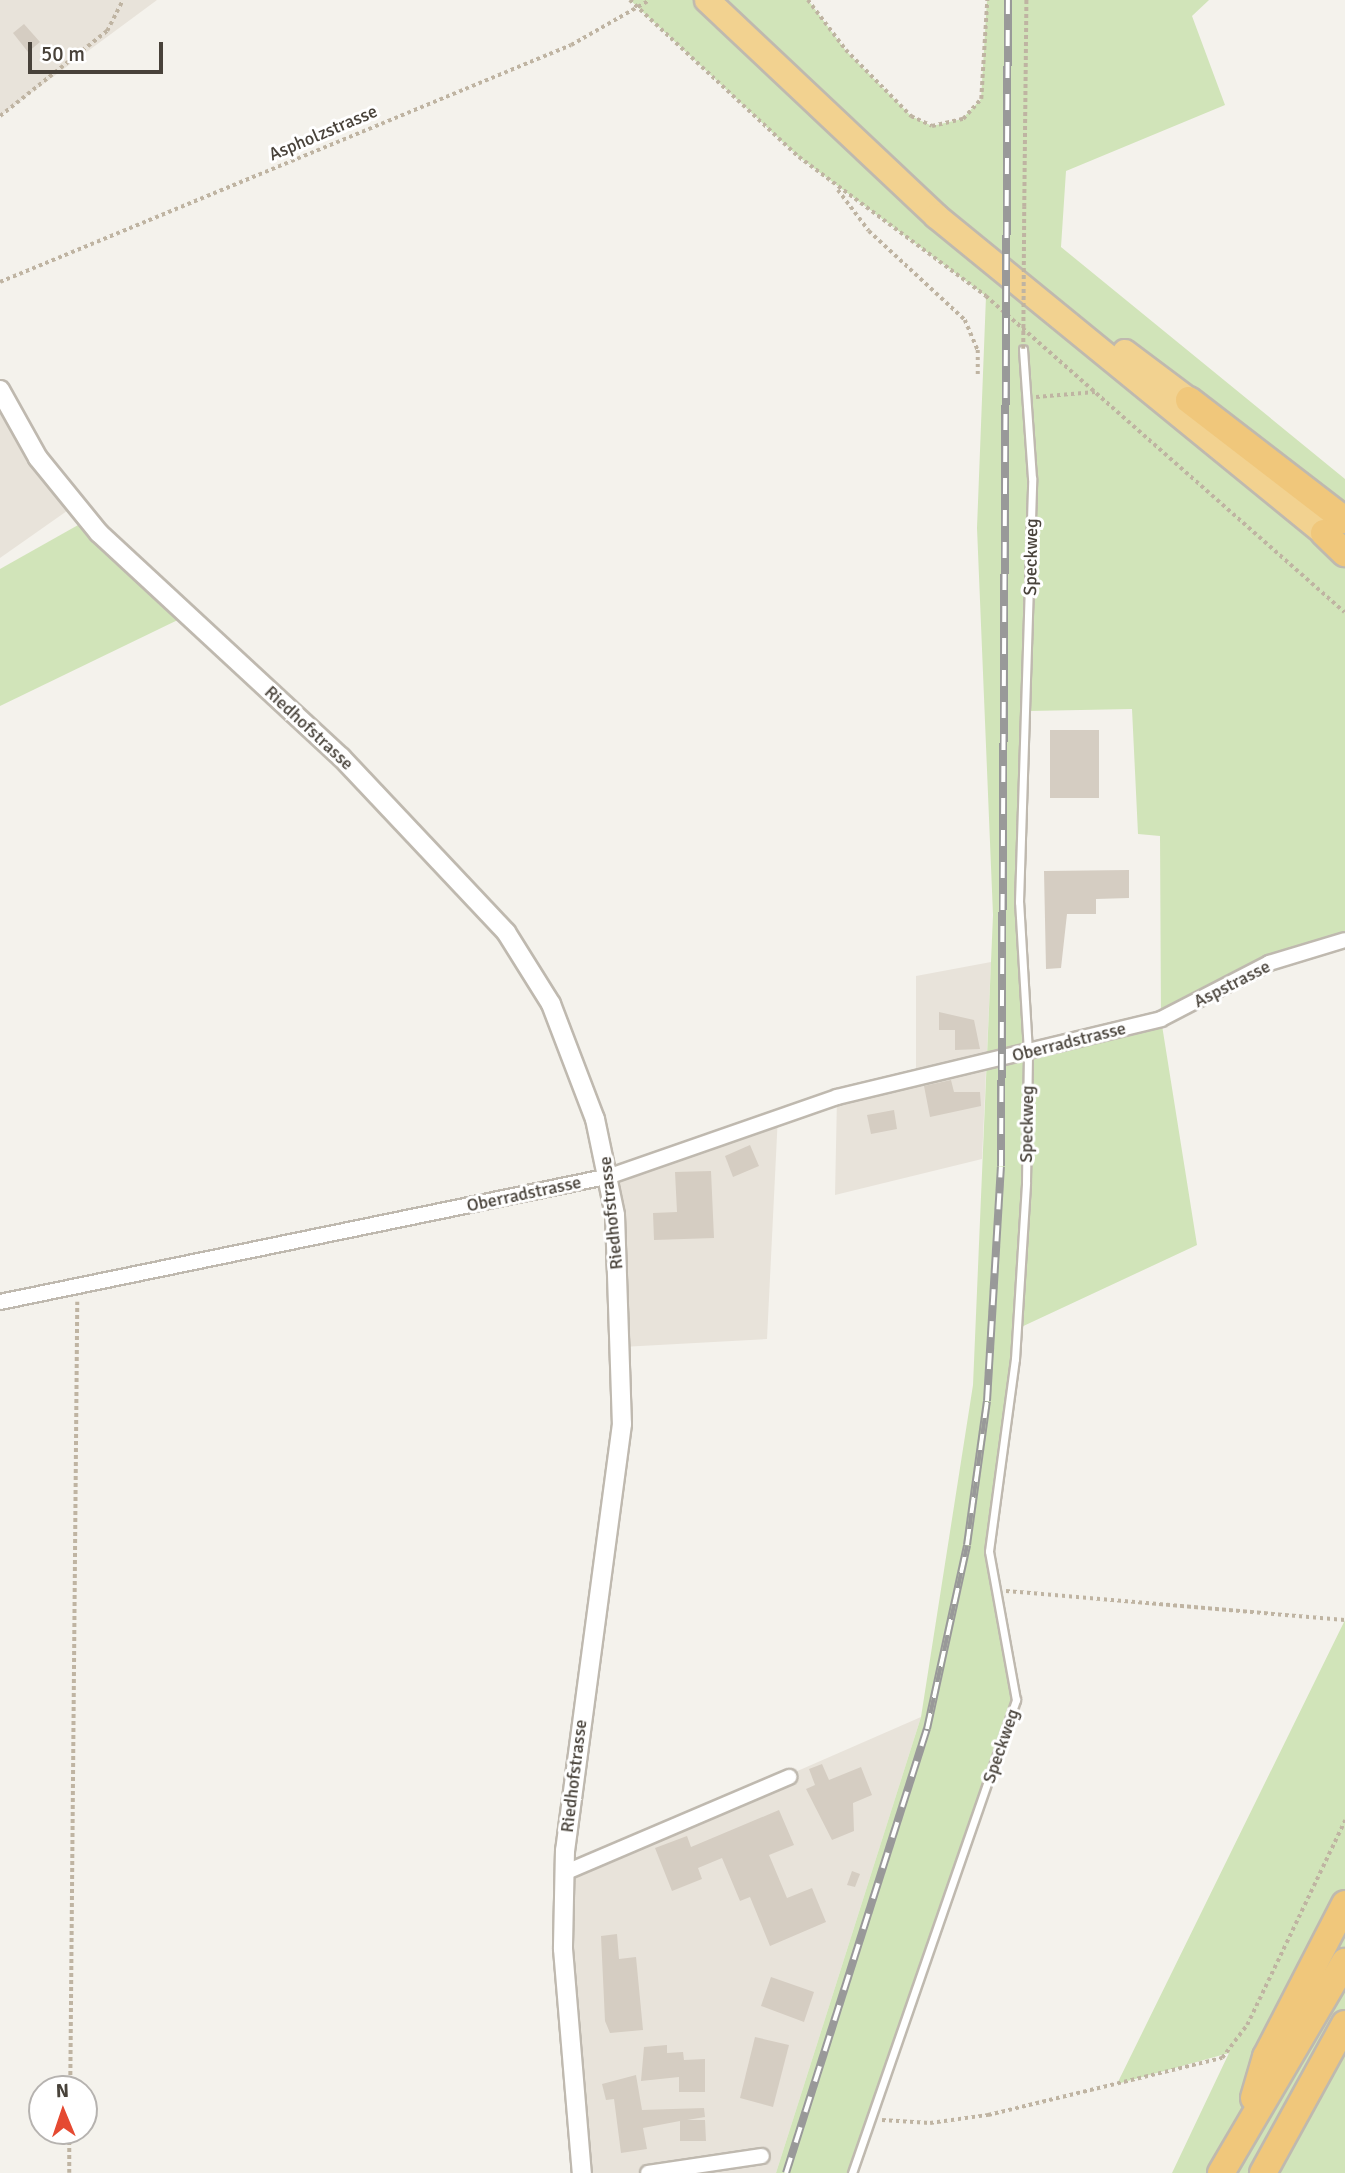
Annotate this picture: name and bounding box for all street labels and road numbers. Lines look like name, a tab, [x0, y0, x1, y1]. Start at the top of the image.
street label: Aspholzstrasse	[265, 100, 381, 166]
street label: Speckweg	[1020, 518, 1042, 596]
street label: Riedhofstrasse	[260, 681, 358, 775]
street label: Aspstrasse	[1190, 956, 1274, 1012]
street label: Oberradstrasse	[1010, 1017, 1128, 1067]
street label: Speckweg	[1016, 1085, 1038, 1163]
street label: Riedhofstrasse	[594, 1155, 628, 1271]
street label: Oberradstrasse	[465, 1171, 583, 1217]
street label: Speckweg	[978, 1706, 1024, 1786]
street label: Riedhofstrasse	[556, 1718, 592, 1834]

